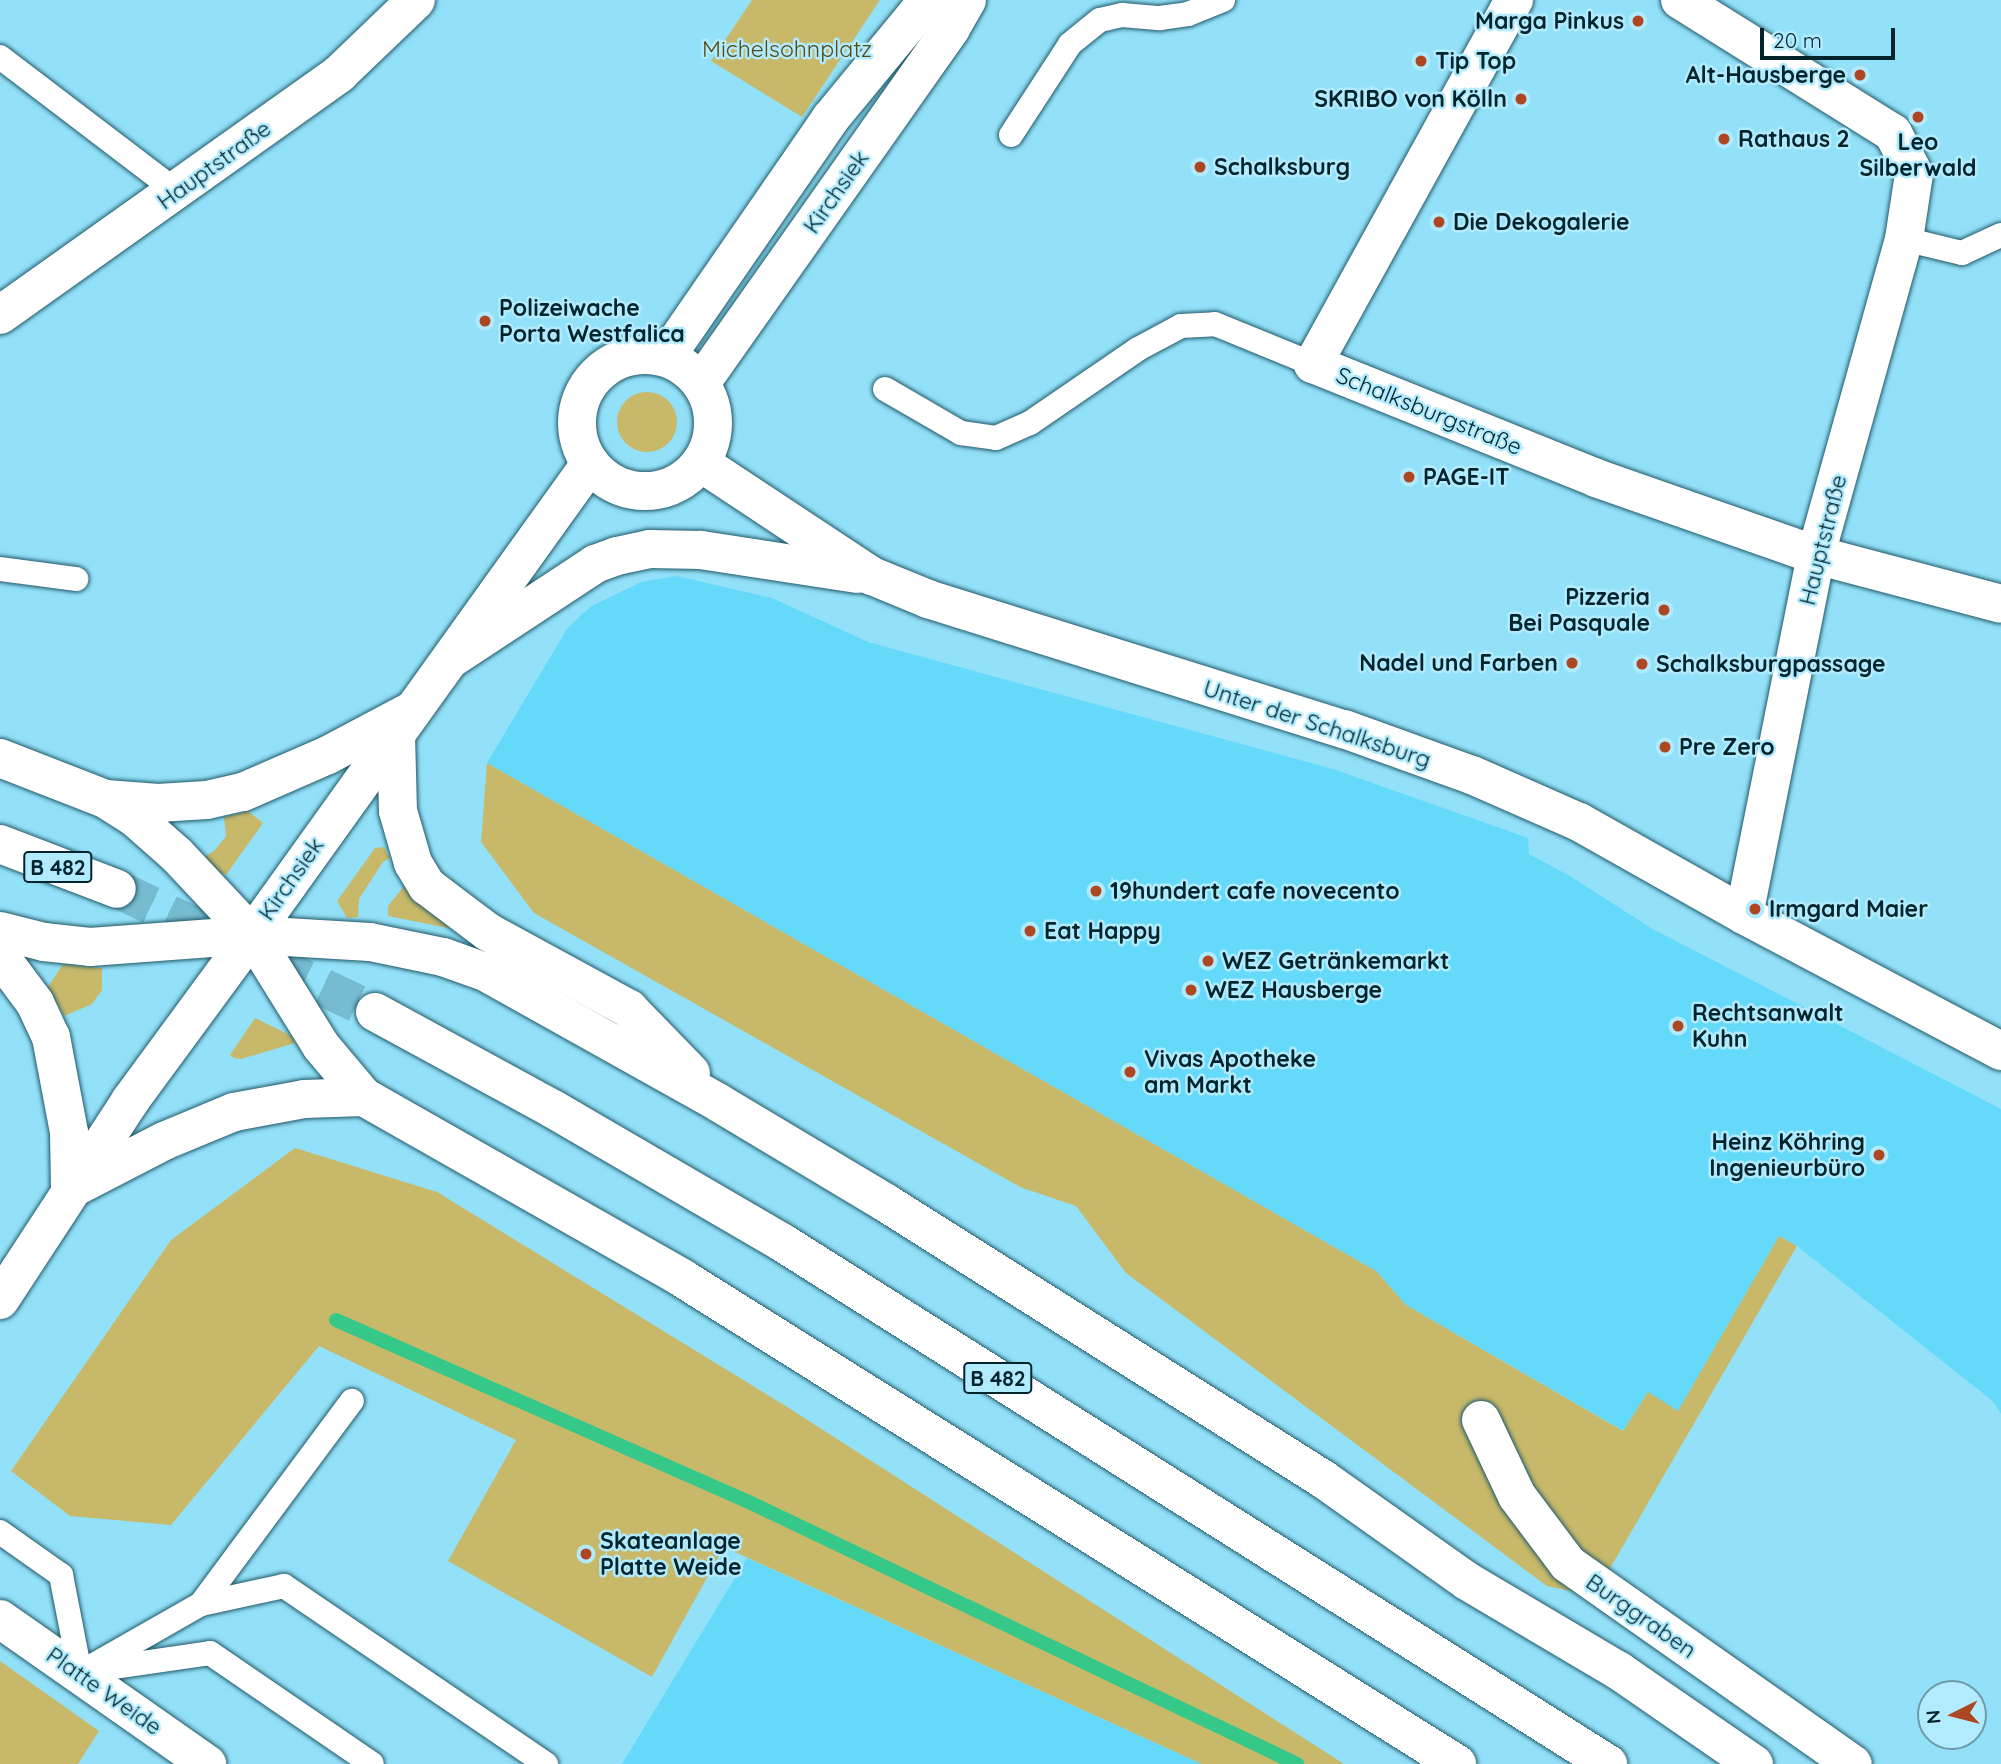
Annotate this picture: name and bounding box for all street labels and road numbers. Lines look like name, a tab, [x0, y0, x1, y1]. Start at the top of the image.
street label: Hauptstraße	[152, 115, 276, 215]
street label: Kirchsiek	[798, 145, 874, 239]
street label: Schalksburgstraße	[1332, 361, 1526, 461]
street label: Hauptstraße	[1793, 472, 1853, 608]
street label: Unter der Schalksburg	[1200, 674, 1434, 774]
street label: Kirchsiek	[253, 832, 329, 926]
road number: B 482	[23, 850, 93, 884]
road number: B 482	[963, 1360, 1033, 1396]
street label: Burggraben	[1581, 1568, 1701, 1664]
street label: Platte Weide	[41, 1641, 167, 1741]

